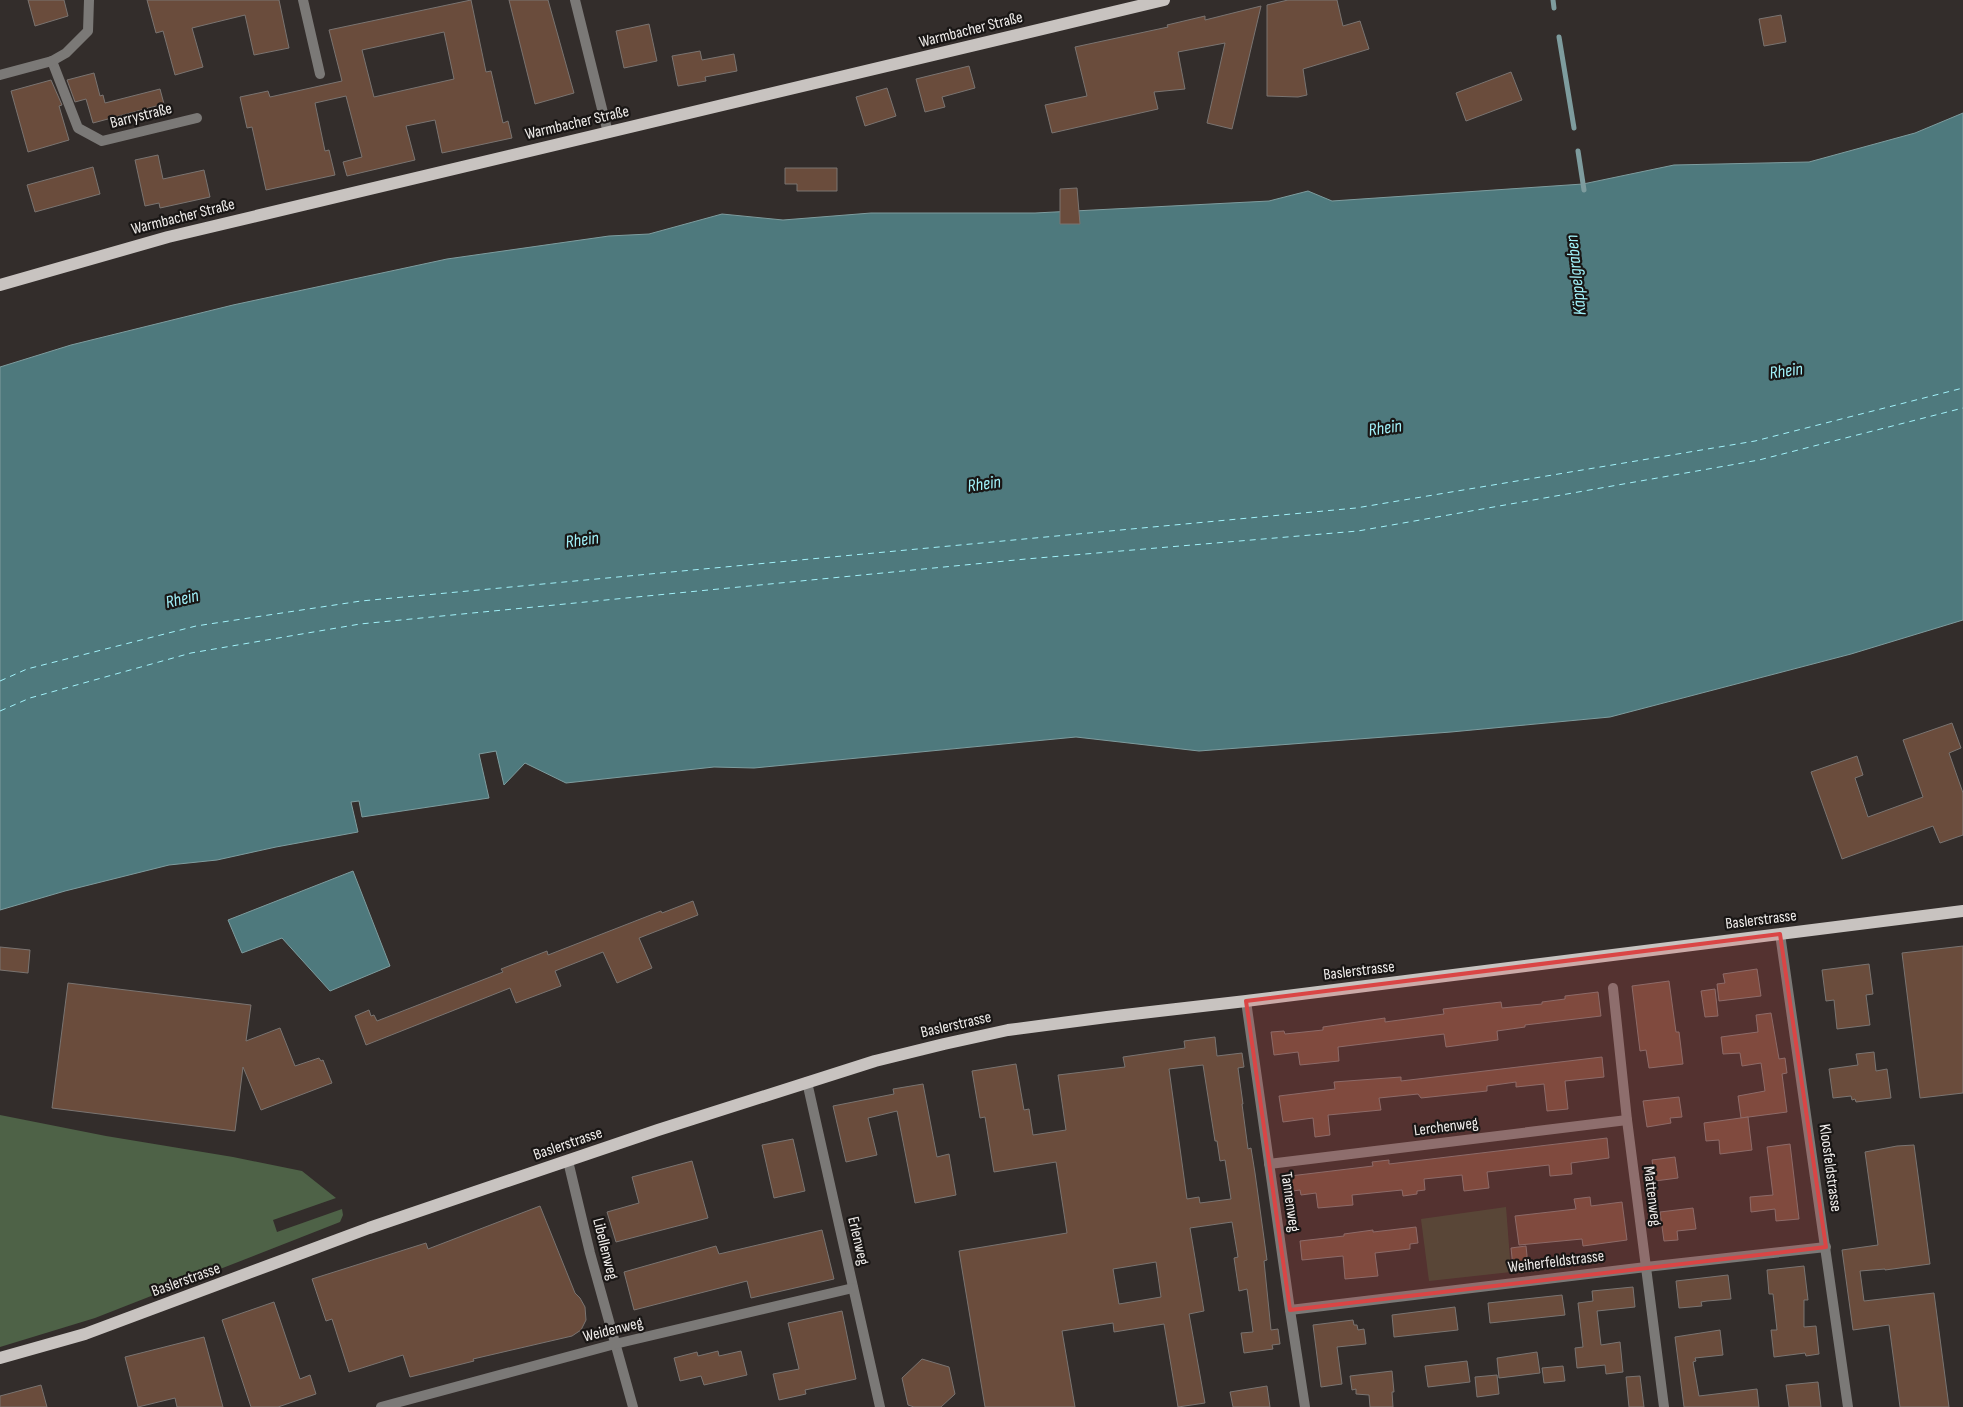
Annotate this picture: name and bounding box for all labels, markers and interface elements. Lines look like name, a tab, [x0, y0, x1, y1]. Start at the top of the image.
street label: Warmbacher Straße	[917, 8, 1025, 52]
street label: Barrystraße	[108, 99, 174, 133]
street label: Warmbacher Straße	[523, 102, 631, 144]
street label: Warmbacher Straße	[129, 195, 237, 239]
water label: Käppelgraben	[1561, 233, 1591, 316]
water label: Rhein	[1768, 358, 1804, 384]
water label: Rhein	[1367, 415, 1403, 441]
water label: Rhein	[966, 471, 1002, 497]
water label: Rhein	[564, 527, 600, 553]
water label: Rhein	[163, 585, 201, 613]
street label: Baslerstrasse	[1724, 906, 1798, 934]
street label: Baslerstrasse	[1322, 957, 1396, 985]
street label: Baslerstrasse	[919, 1008, 993, 1042]
street label: Lerchenweg	[1413, 1114, 1479, 1140]
street label: Baslerstrasse	[531, 1123, 605, 1165]
street label: Kloosfeldstrasse	[1814, 1123, 1846, 1213]
street label: Mattenweg	[1639, 1165, 1665, 1227]
street label: Tannenweg	[1276, 1171, 1304, 1233]
street label: Erlenweg	[843, 1215, 873, 1267]
street label: Libellenweg	[588, 1216, 622, 1282]
street label: Weiherfeldstrasse	[1507, 1247, 1605, 1277]
street label: Baslerstrasse	[149, 1259, 223, 1301]
street label: Weidenweg	[581, 1313, 645, 1347]

